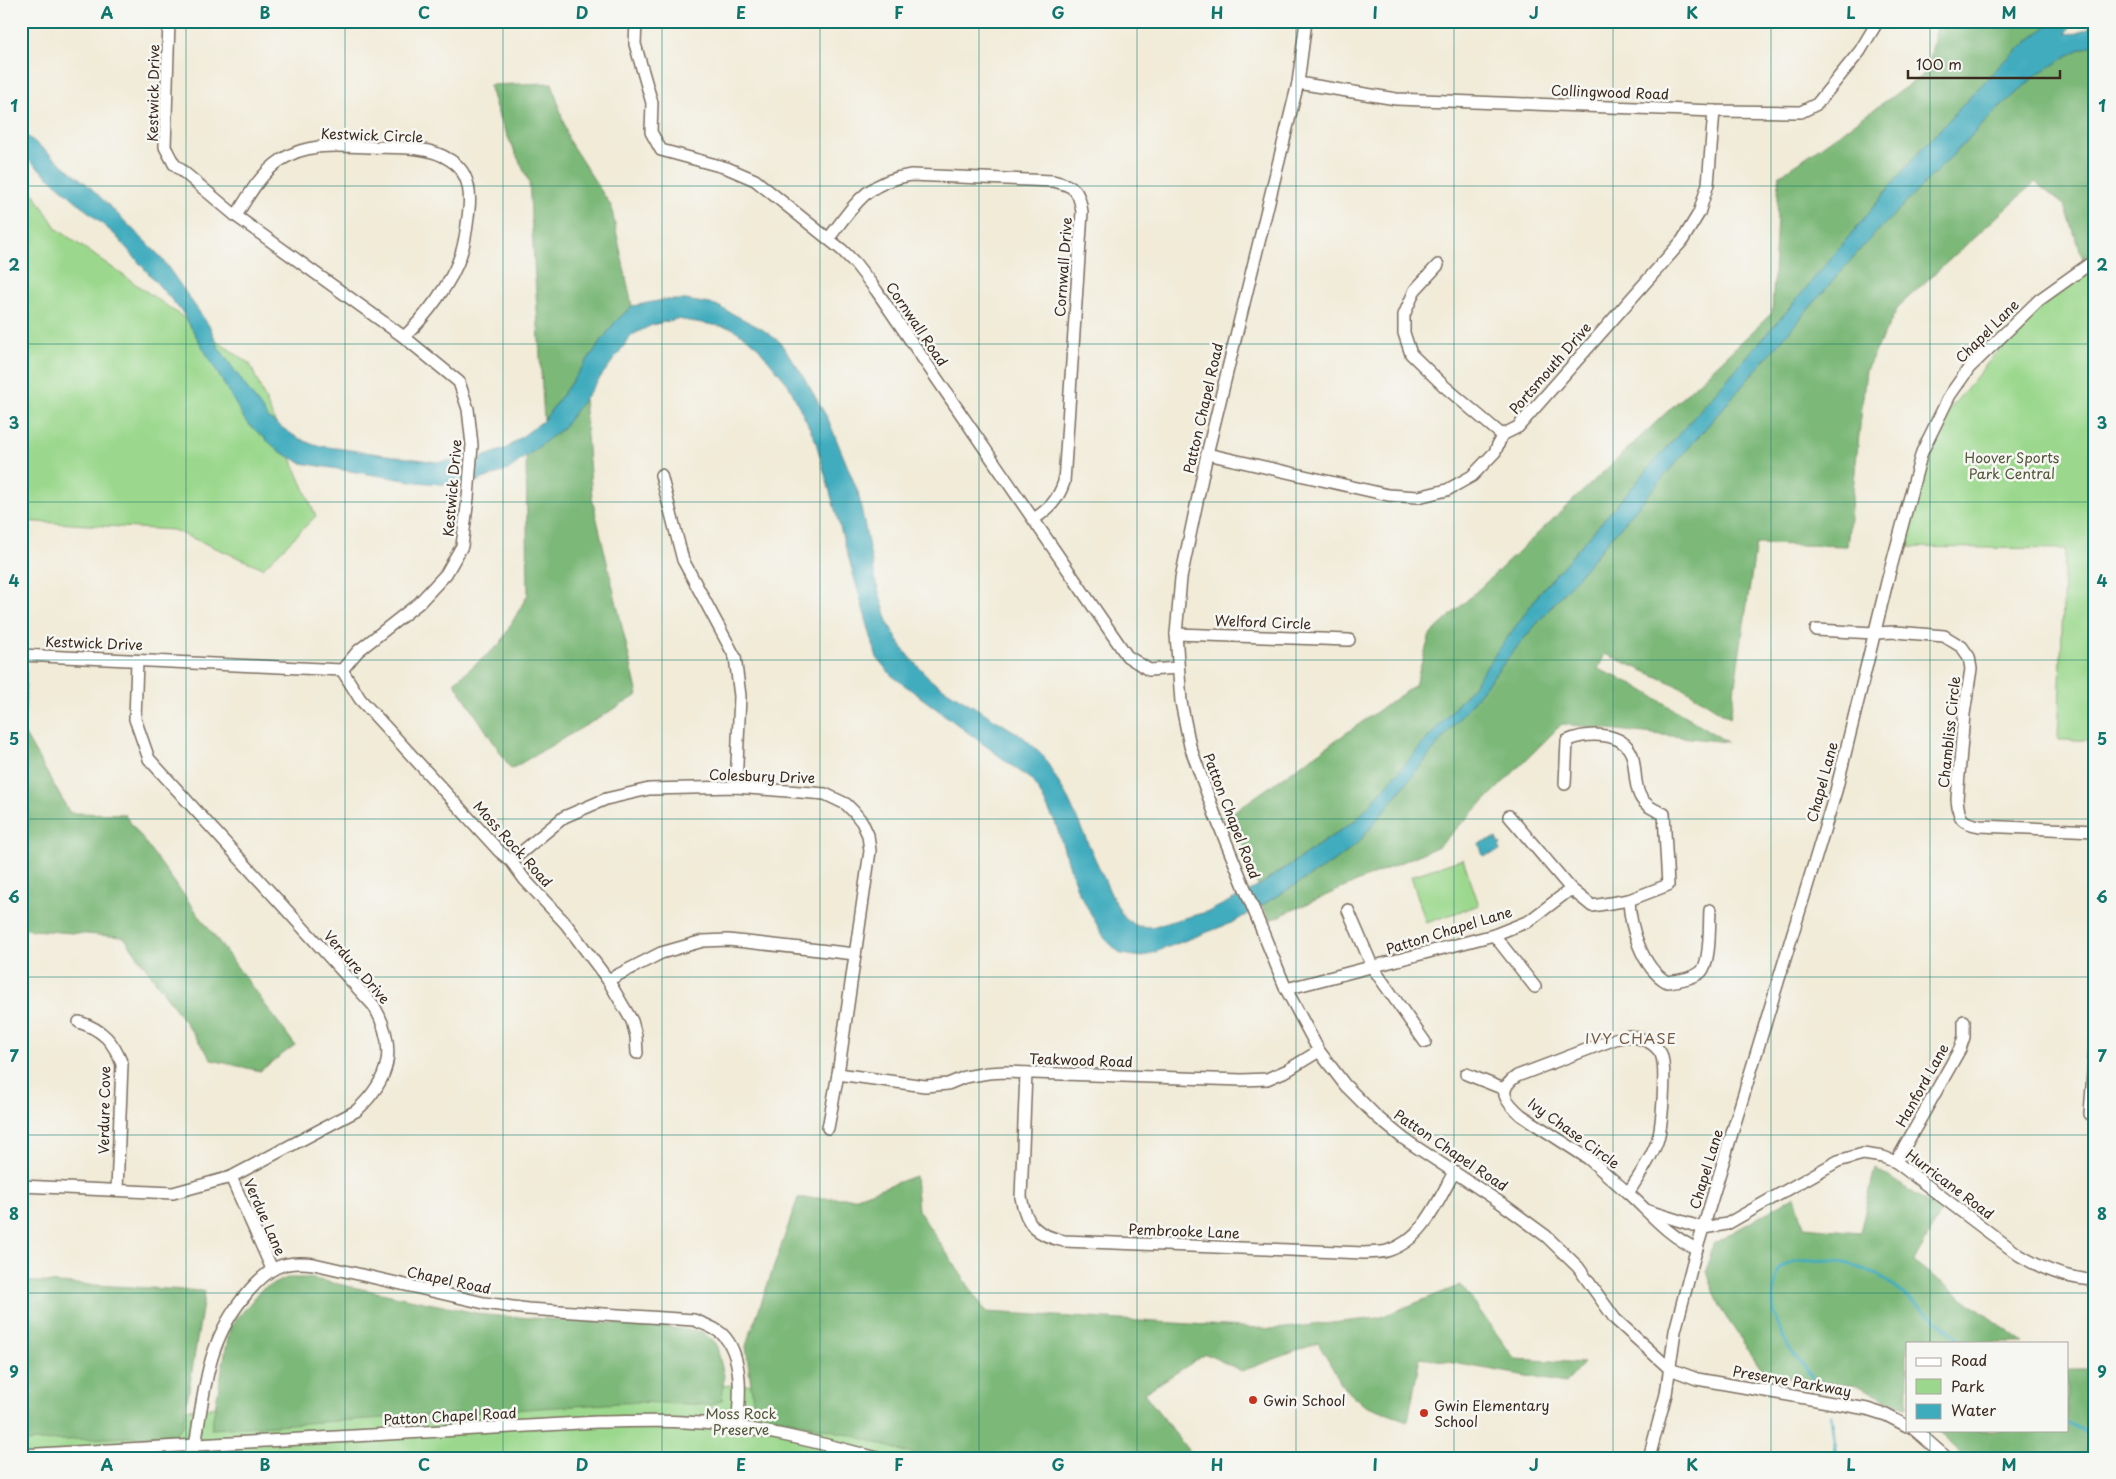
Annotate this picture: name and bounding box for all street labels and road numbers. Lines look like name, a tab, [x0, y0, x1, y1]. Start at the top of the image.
street label: Kestwick Drive	[142, 44, 164, 142]
street label: Collingwood Road	[1551, 79, 1669, 105]
street label: Kestwick Circle	[320, 123, 424, 147]
street label: Cornwall Drive	[1049, 216, 1077, 318]
street label: Cornwall Road	[881, 278, 953, 370]
street label: Chapel Lane	[1950, 294, 2024, 368]
street label: Portsmouth Drive	[1504, 317, 1596, 419]
street label: Patton Chapel Road	[1178, 341, 1228, 475]
street label: Kestwick Drive	[437, 438, 467, 538]
street label: Welford Circle	[1214, 610, 1312, 634]
street label: Kestwick Drive	[45, 631, 143, 655]
street label: Chambliss Circle	[1933, 675, 1965, 789]
street label: Chapel Lane	[1801, 739, 1843, 825]
street label: Patton Chapel Road	[1198, 750, 1266, 882]
street label: Colesbury Drive	[708, 764, 816, 788]
street label: Moss Rock Road	[469, 796, 557, 892]
street label: Patton Chapel Lane	[1383, 901, 1515, 959]
street label: Verdure Drive	[319, 926, 395, 1008]
street label: Hanford Lane	[1890, 1039, 1954, 1131]
street label: Teakwood Road	[1029, 1048, 1133, 1072]
street label: Verdure Cove	[93, 1066, 115, 1154]
street label: Ivy Chase Circle	[1524, 1092, 1624, 1174]
street label: Patton Chapel Road	[1390, 1104, 1512, 1196]
street label: Chapel Lane	[1684, 1126, 1728, 1212]
street label: Hurricane Road	[1902, 1144, 1998, 1224]
street label: Verdue Lane	[239, 1175, 291, 1259]
street label: Pembrooke Lane	[1128, 1219, 1240, 1243]
street label: Chapel Road	[405, 1261, 493, 1299]
street label: Preserve Parkway	[1731, 1360, 1853, 1402]
street label: Patton Chapel Road	[383, 1402, 517, 1430]

